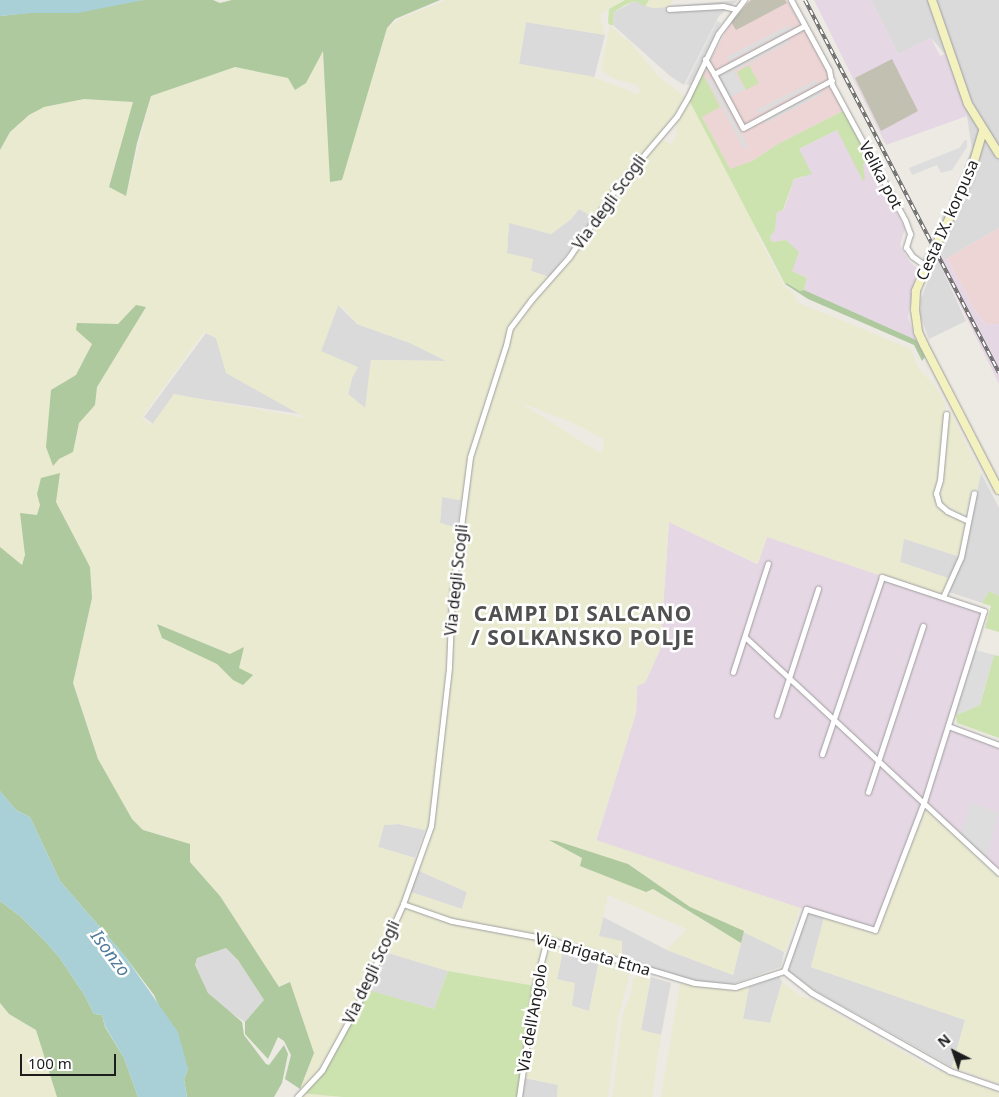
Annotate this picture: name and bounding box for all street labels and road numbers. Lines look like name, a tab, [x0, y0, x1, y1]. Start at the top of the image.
street label: Velika pot	[855, 138, 907, 212]
street label: Via degli Scogli	[568, 151, 650, 253]
street label: Cesta IX. korpusa	[912, 157, 982, 283]
street label: Via degli Scogli	[441, 523, 471, 637]
street label: Via degli Scogli	[339, 917, 403, 1027]
street label: Via Brigata Etna	[533, 928, 653, 980]
street label: Via dell'Angolo	[513, 962, 551, 1074]

